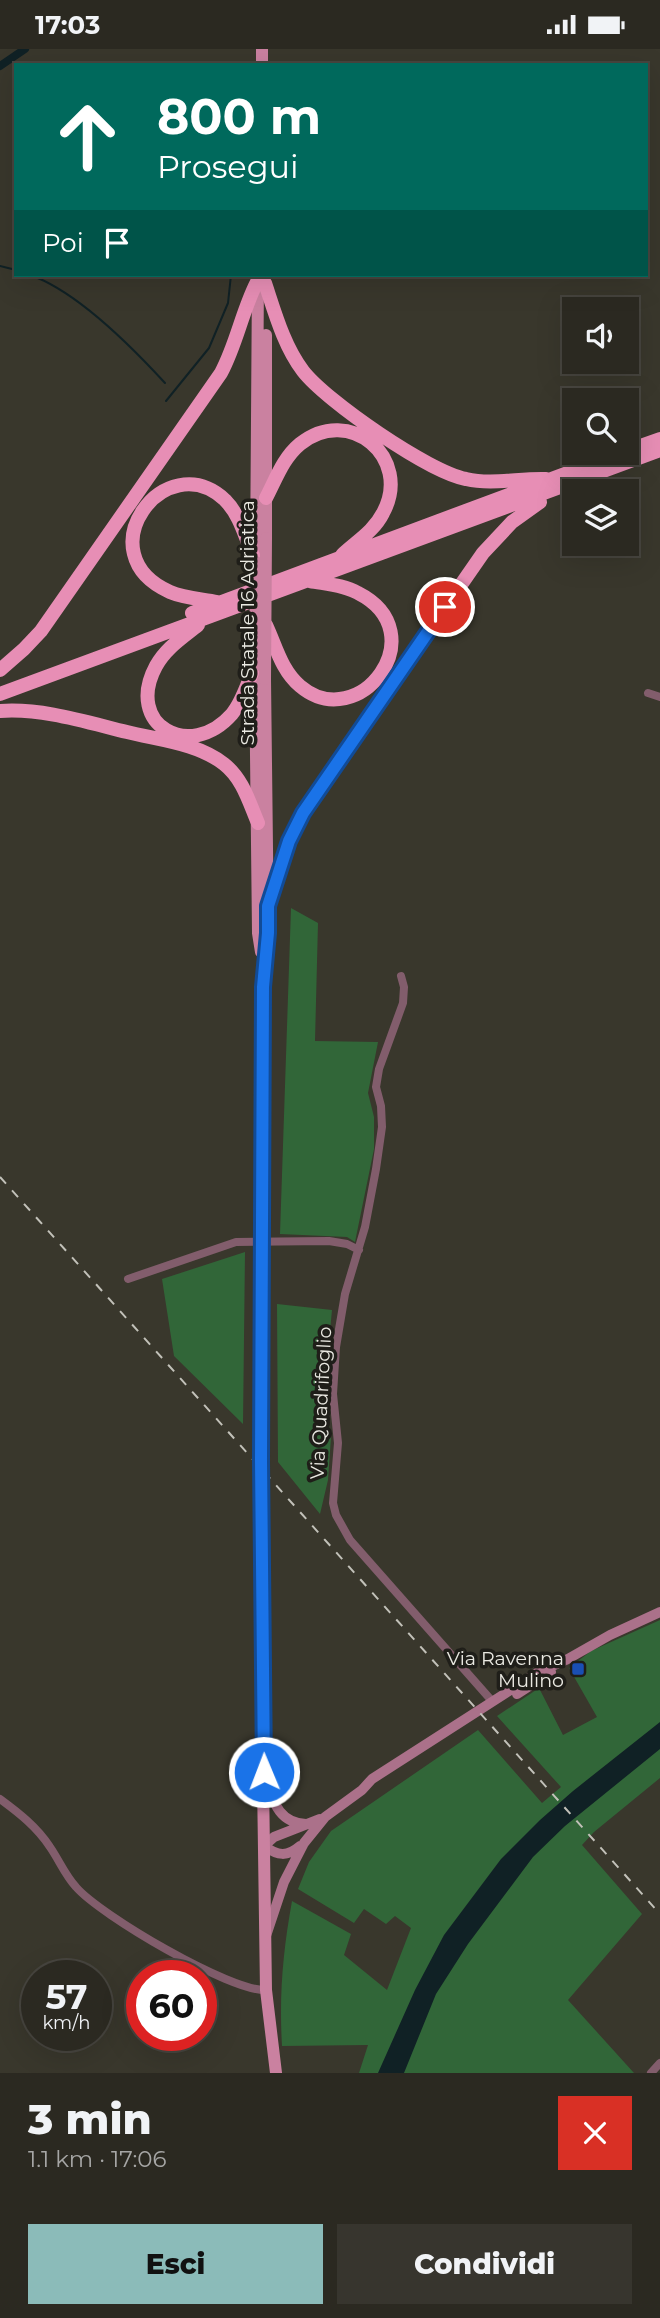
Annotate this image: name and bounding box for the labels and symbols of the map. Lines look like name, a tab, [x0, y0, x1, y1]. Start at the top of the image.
street label: Strada Statale 16 Adriatica	[236, 500, 259, 746]
pin	[415, 577, 475, 637]
street label: Via Quadrifoglio	[306, 1326, 336, 1480]
place label: Via Ravenna Mulino	[447, 1647, 564, 1692]
marker: Via Ravenna Mulino	[570, 1661, 586, 1677]
position arrow	[227, 1735, 301, 1809]
speed limit sign: 60	[126, 1960, 217, 2051]

